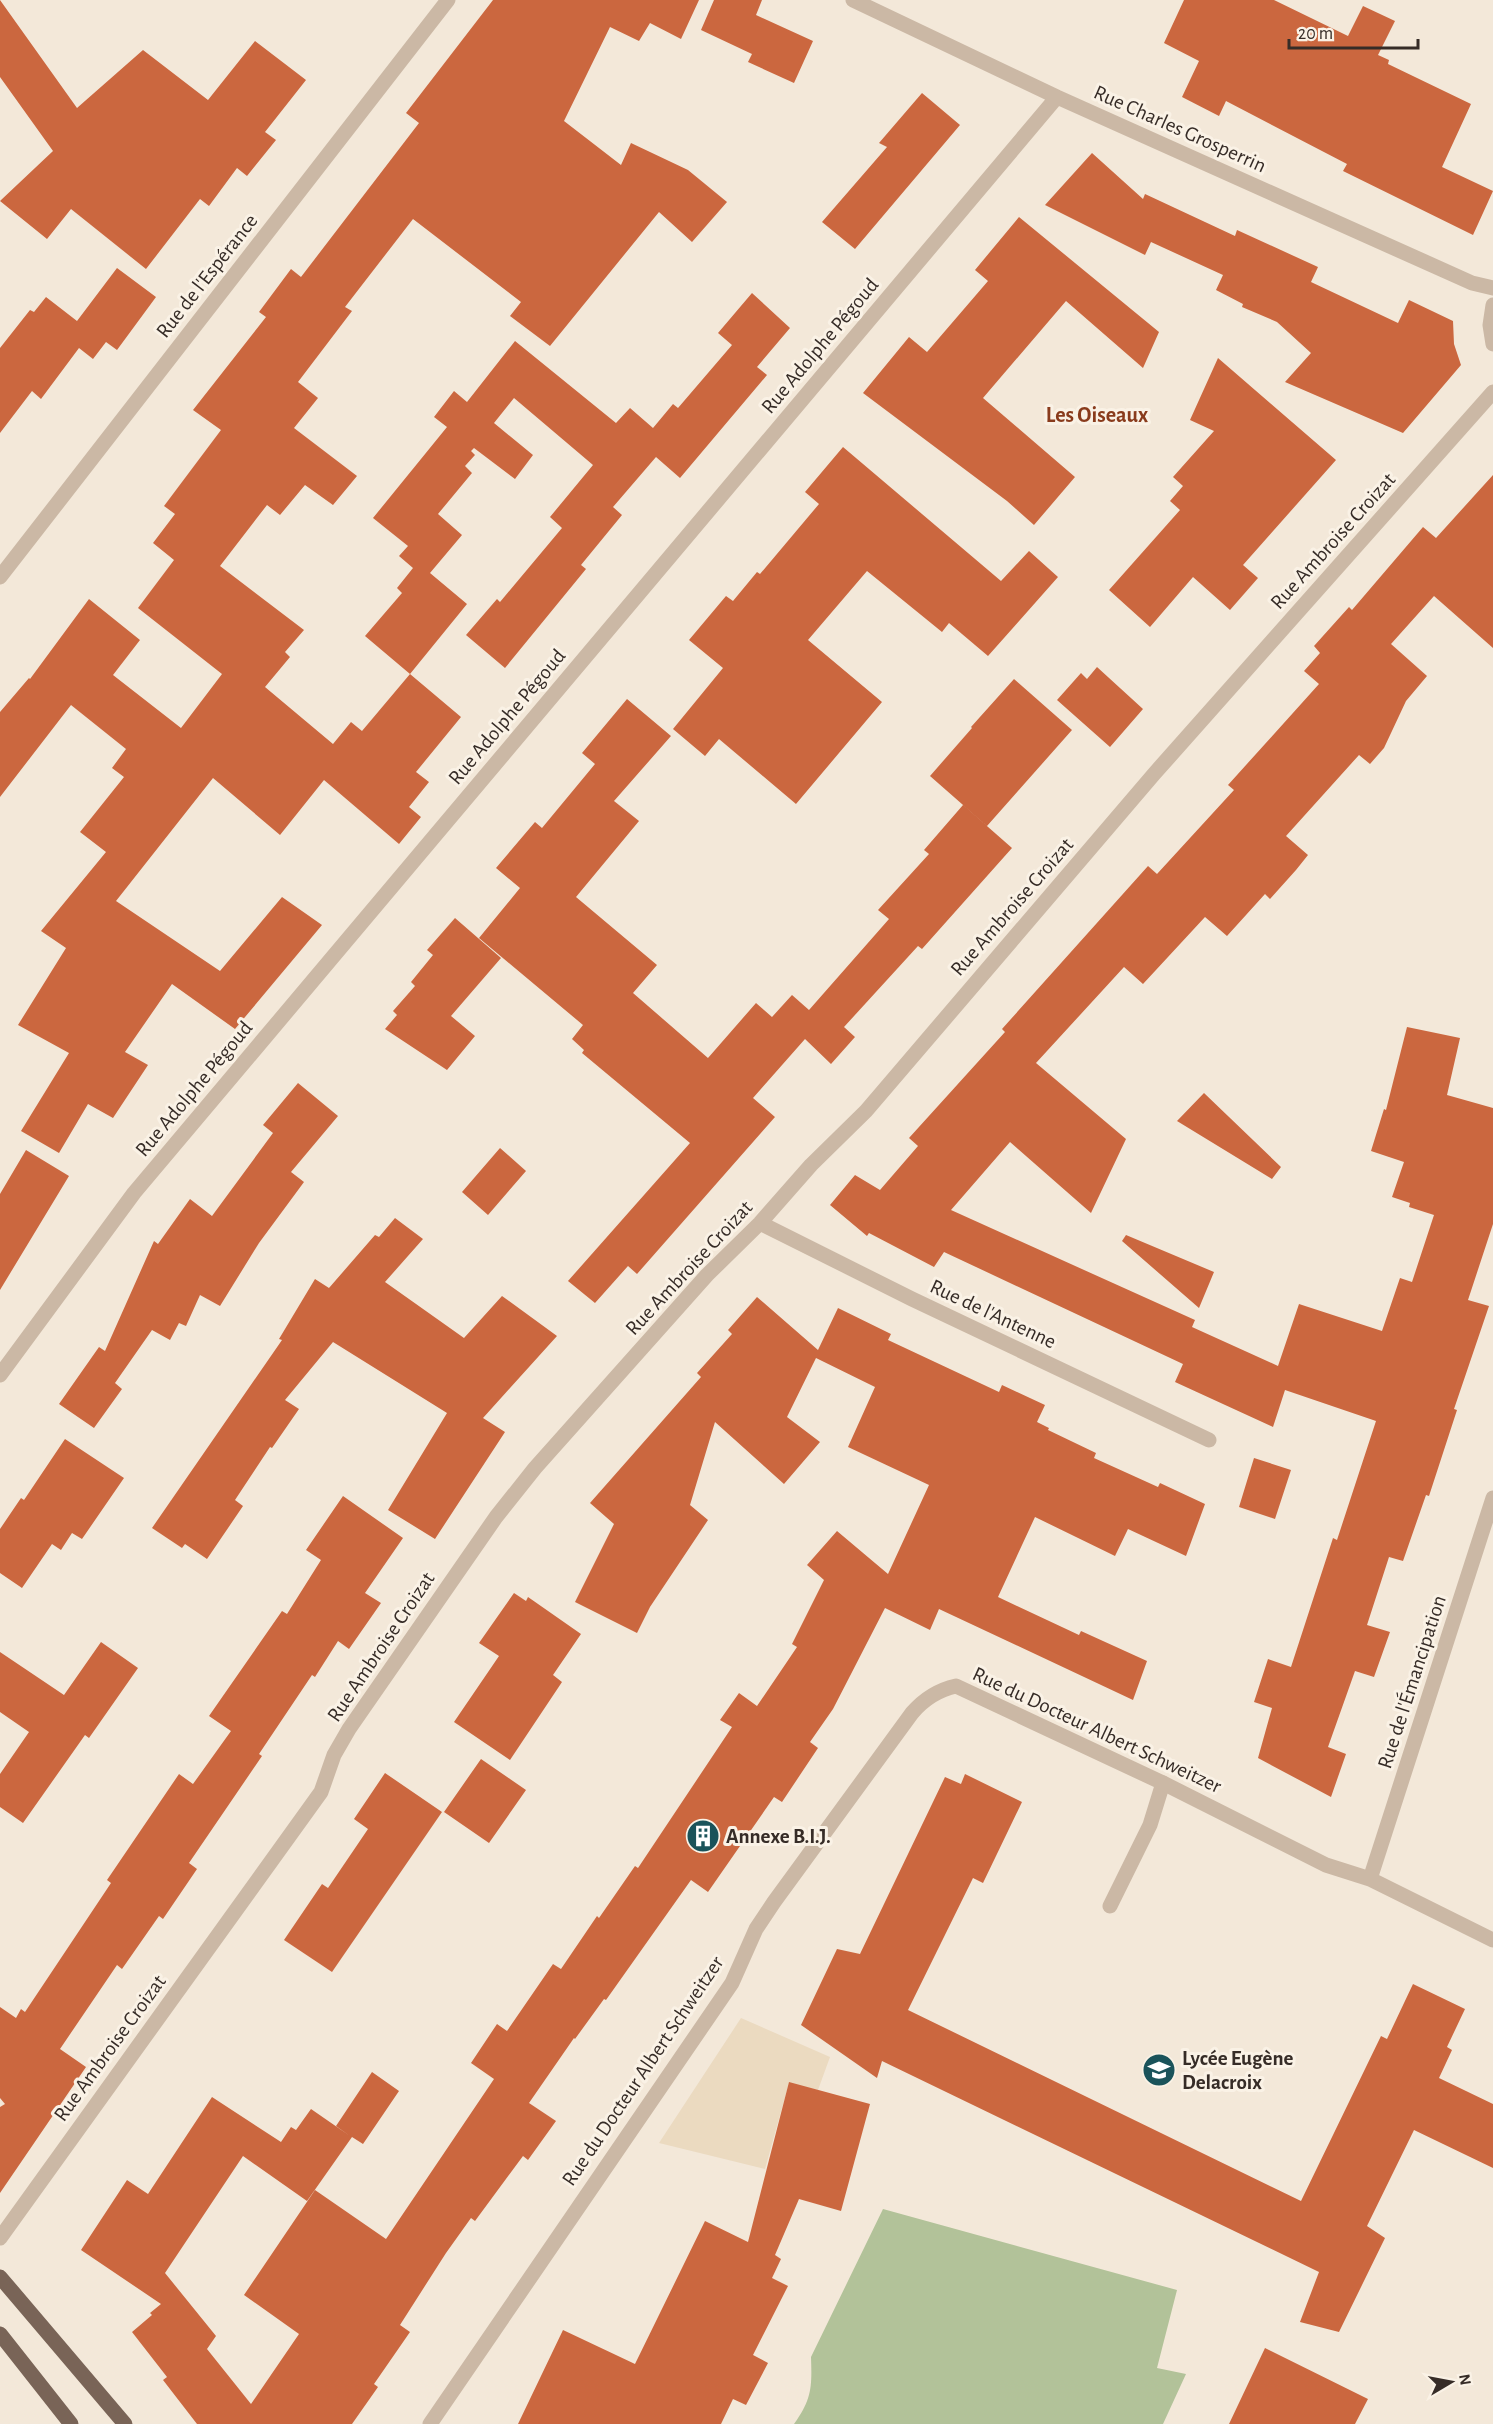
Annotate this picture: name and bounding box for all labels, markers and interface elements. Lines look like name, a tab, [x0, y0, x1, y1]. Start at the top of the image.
scale bar	[1289, 12, 1418, 50]
text: 20 m	[1298, 25, 1333, 43]
street label: Rue Charles Grosperrin	[1091, 82, 1269, 176]
street label: Rue de l'Espérance	[152, 210, 262, 342]
street label: Rue Adolphe Pégoud	[757, 274, 883, 418]
district label: Les Oiseaux	[1046, 404, 1148, 426]
street label: Rue Ambroise Croizat	[1267, 469, 1400, 613]
street label: Rue Adolphe Pégoud	[444, 645, 570, 789]
street label: Rue Ambroise Croizat	[947, 834, 1078, 980]
street label: Rue Adolphe Pégoud	[131, 1017, 257, 1161]
street label: Rue Ambroise Croizat	[622, 1197, 757, 1339]
street label: Rue de l'Antenne	[927, 1276, 1059, 1352]
street label: Rue Ambroise Croizat	[323, 1568, 439, 1725]
street label: Rue de l'Émancipation	[1372, 1592, 1450, 1771]
street label: Rue du Docteur Albert Schweitzer	[969, 1663, 1225, 1797]
building icon: Annexe B.I.J.	[685, 1818, 721, 1854]
place label: Annexe B.I.J.	[726, 1826, 831, 1847]
street label: Rue du Docteur Albert Schweitzer	[558, 1952, 728, 2190]
street label: Rue Ambroise Croizat	[50, 1971, 170, 2125]
place label: Lycée Eugène Delacroix	[1182, 2048, 1293, 2093]
school or university icon: Lycée Eugène Delacroix	[1141, 2052, 1177, 2088]
north arrow	[1421, 2352, 1481, 2412]
text: N	[1456, 2373, 1474, 2386]

